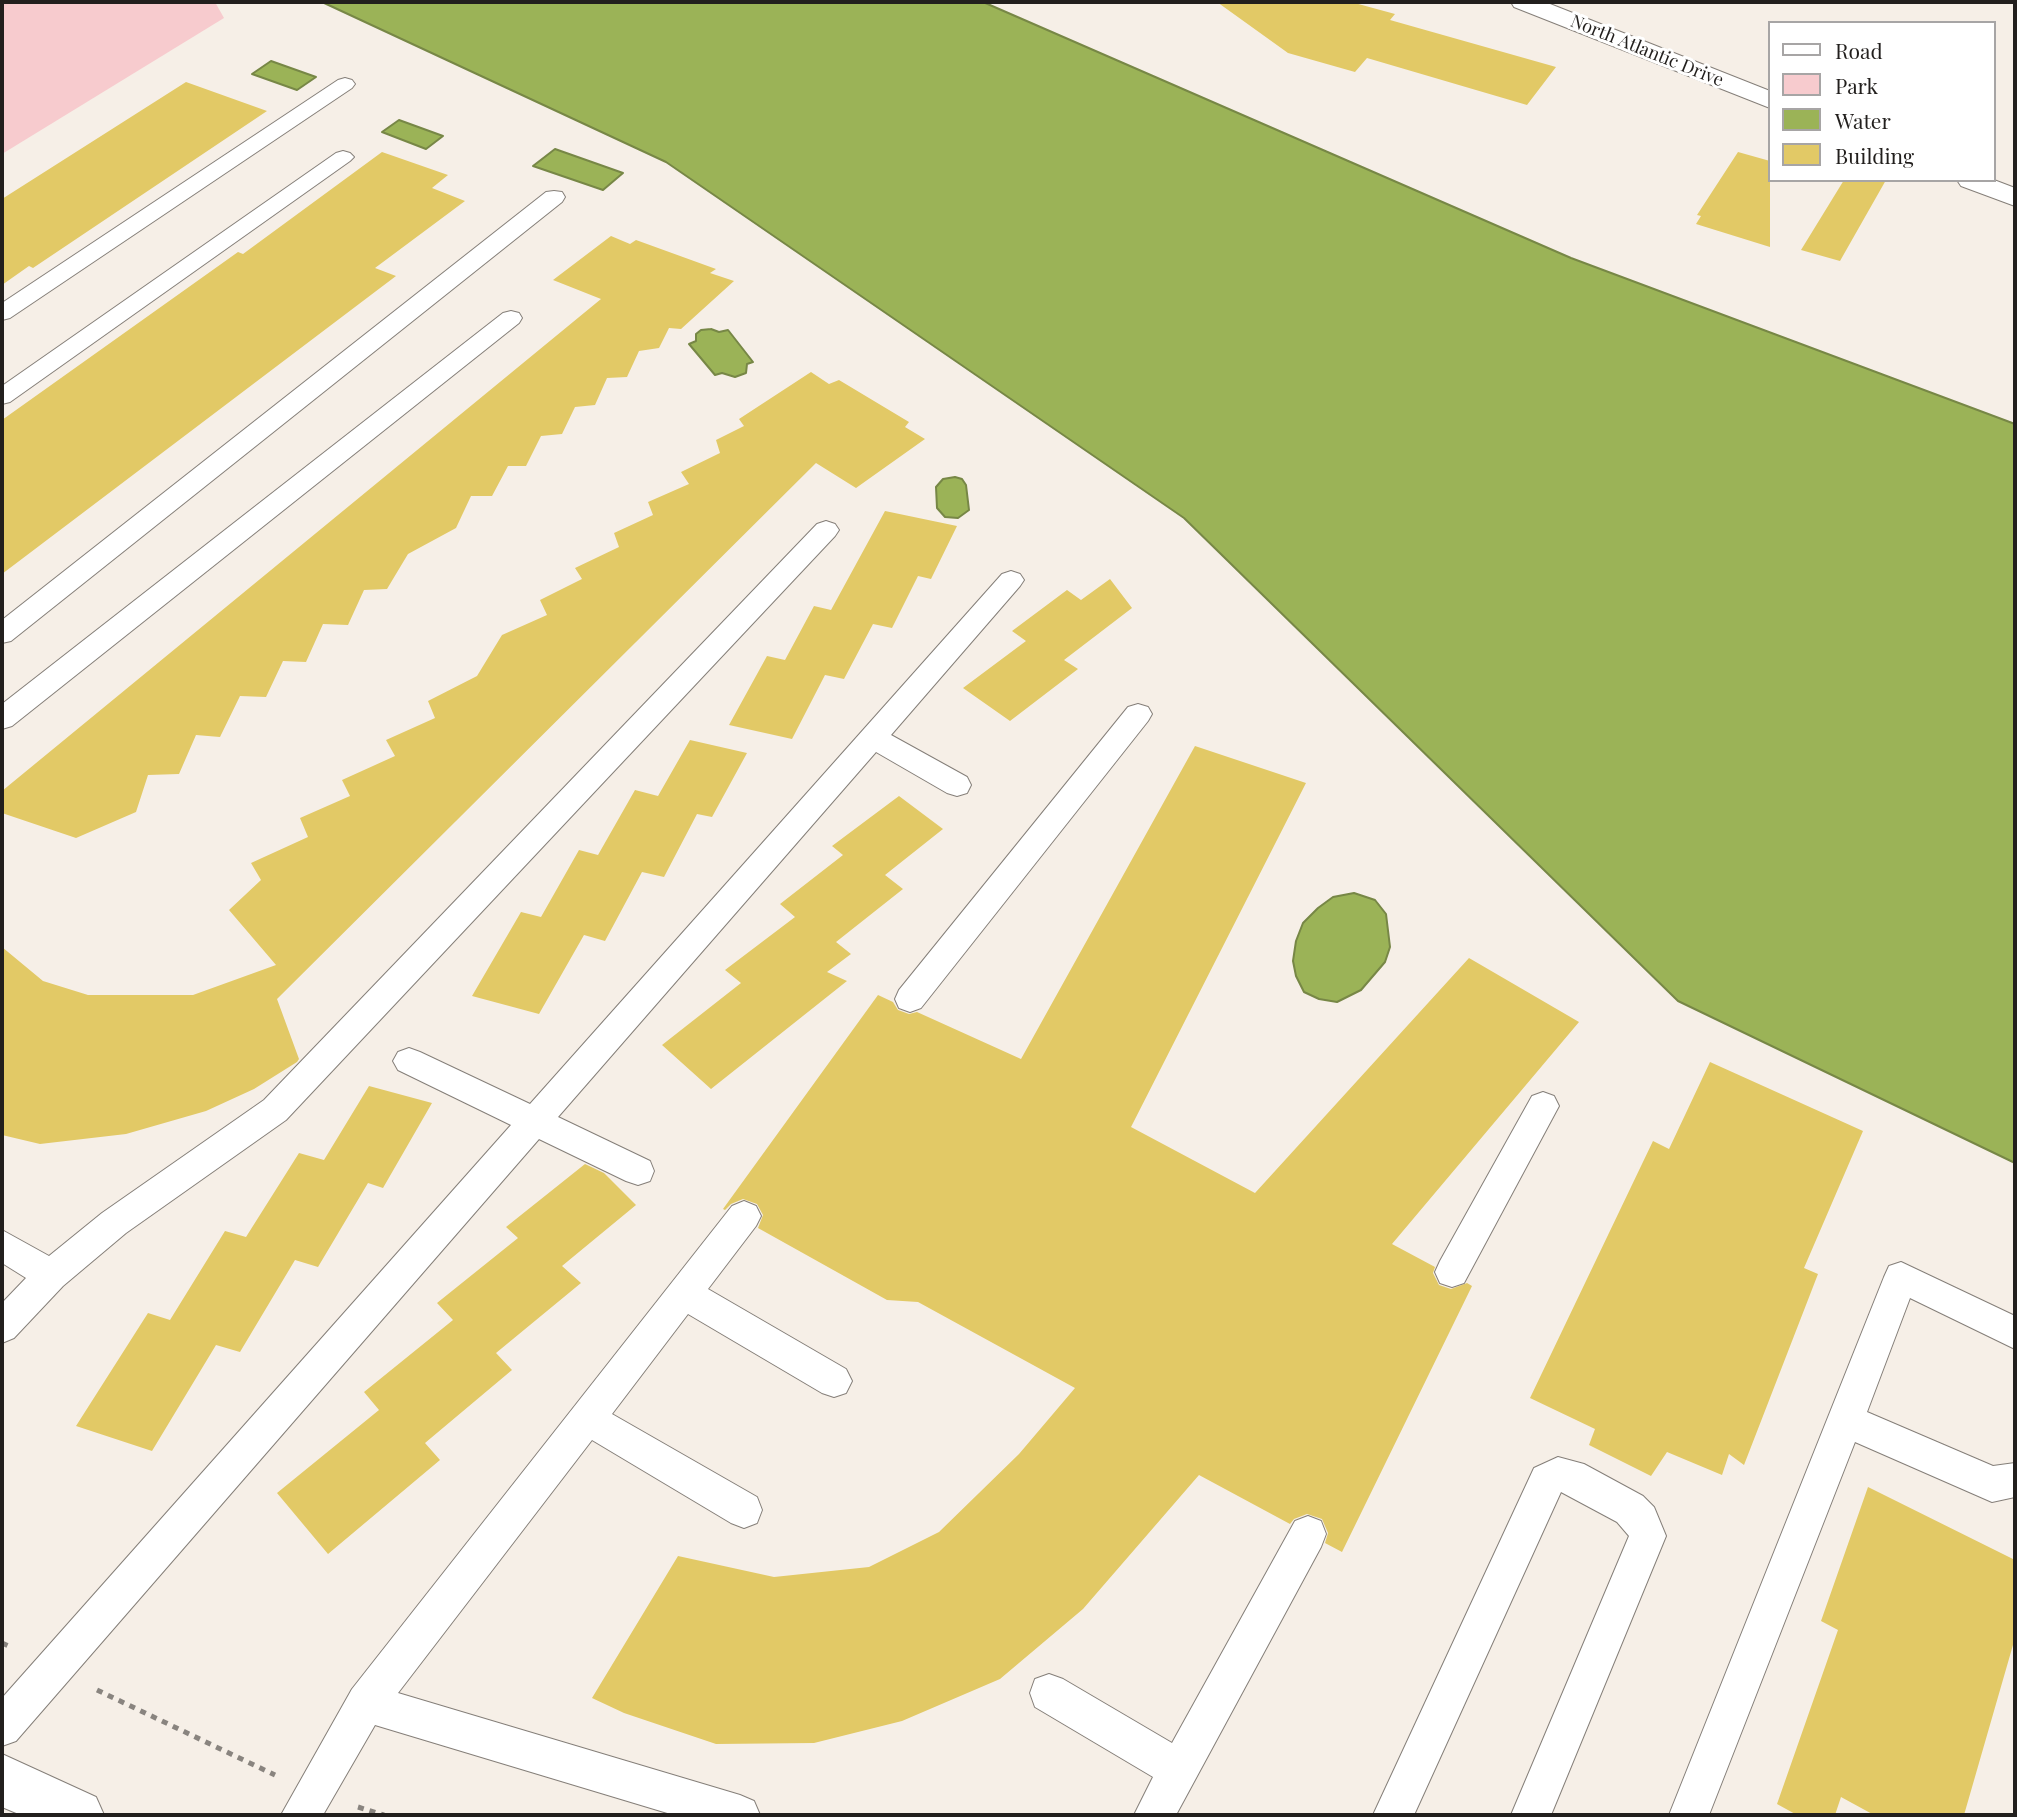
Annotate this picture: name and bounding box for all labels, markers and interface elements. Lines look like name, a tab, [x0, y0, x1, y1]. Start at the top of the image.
street label: North Atlantic Drive	[1567, 10, 1727, 92]
legend	[1769, 21, 1996, 182]
text: Road	[1835, 36, 1883, 64]
text: Park	[1835, 71, 1878, 99]
text: Water	[1835, 106, 1891, 134]
text: Building	[1835, 141, 1914, 169]

